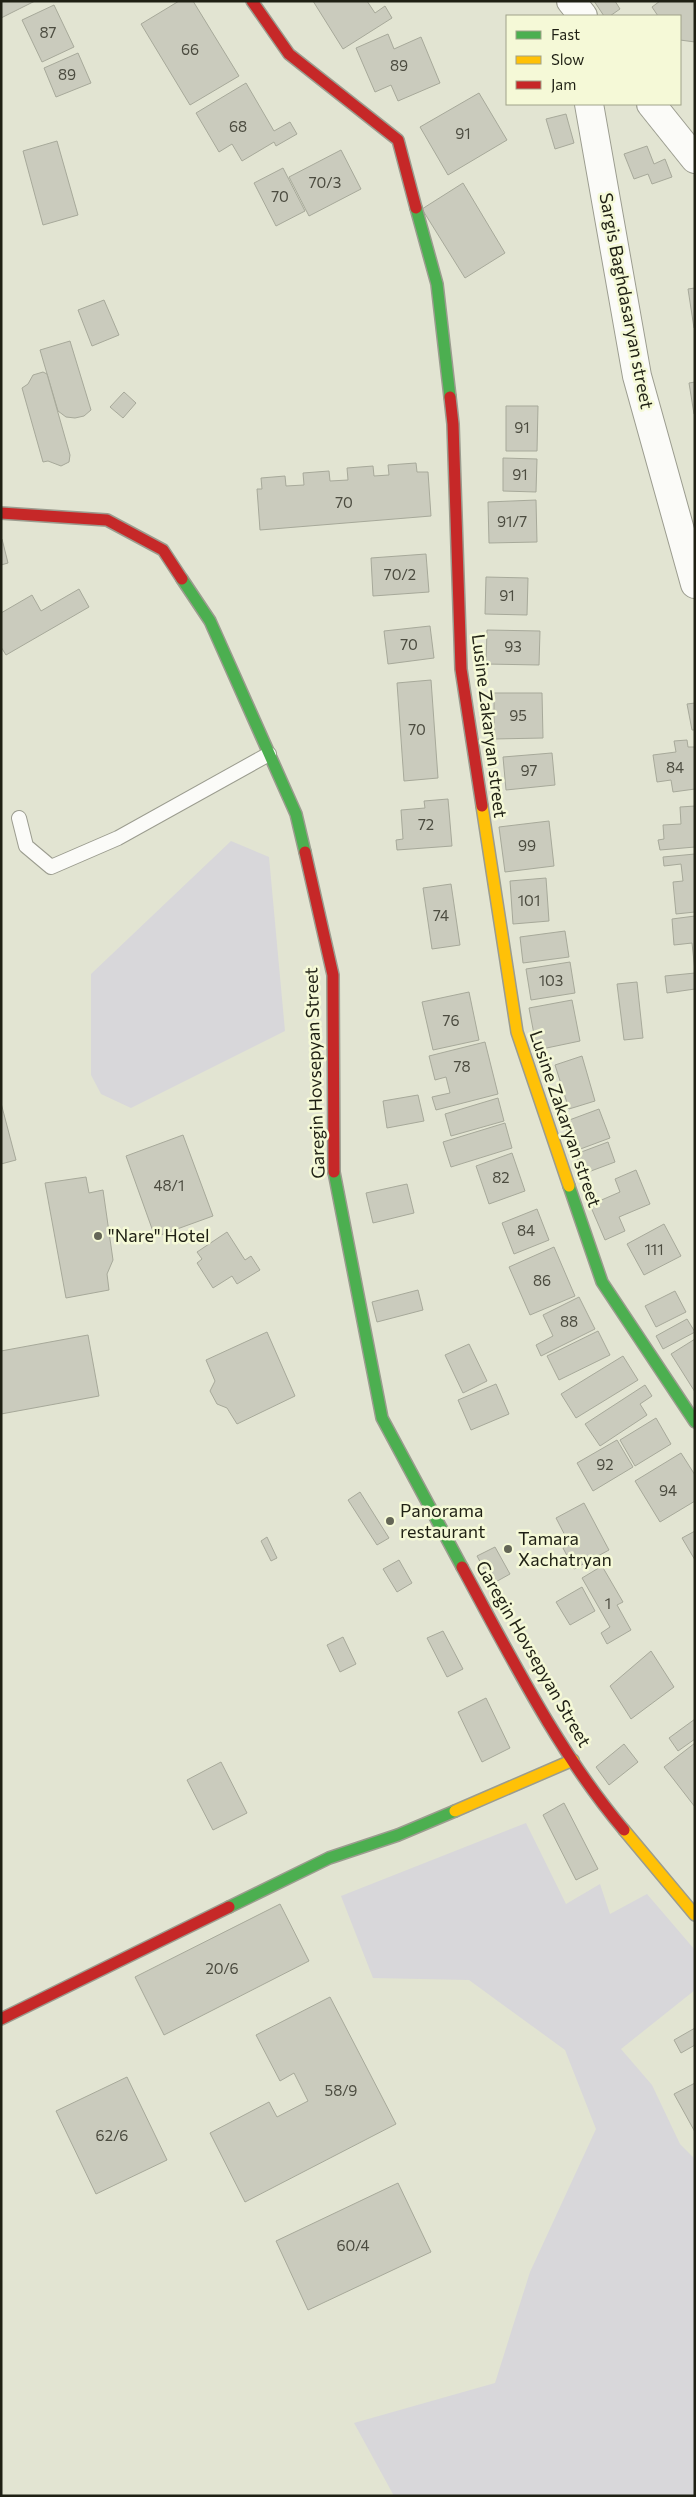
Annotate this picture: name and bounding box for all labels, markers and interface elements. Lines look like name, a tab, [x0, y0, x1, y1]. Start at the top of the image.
legend	[506, 15, 681, 105]
house number: 87	[40, 23, 57, 41]
text: Fast	[551, 25, 580, 43]
house number: 66	[181, 40, 199, 58]
text: Slow	[551, 50, 584, 68]
house number: 89	[390, 56, 408, 74]
house number: 89	[58, 65, 76, 83]
text: Jam	[551, 75, 576, 93]
house number: 68	[229, 117, 247, 135]
house number: 91	[455, 124, 471, 142]
house number: 70/3	[309, 173, 341, 191]
house number: 70	[271, 187, 289, 205]
street label: Sargis Baghdasaryan street	[595, 191, 659, 411]
house number: 91	[514, 418, 530, 436]
house number: 91	[512, 465, 528, 483]
house number: 70	[335, 493, 353, 511]
house number: 91/7	[497, 512, 527, 530]
house number: 70/2	[384, 565, 416, 583]
house number: 91	[499, 586, 515, 604]
street label: Lusine Zakaryan street	[468, 633, 512, 819]
house number: 70	[400, 635, 418, 653]
house number: 93	[504, 637, 522, 655]
house number: 95	[509, 706, 527, 724]
house number: 70	[408, 720, 426, 738]
house number: 84	[666, 758, 684, 776]
house number: 97	[521, 761, 538, 779]
house number: 72	[418, 815, 434, 833]
house number: 99	[518, 836, 536, 854]
house number: 101	[518, 891, 540, 909]
house number: 74	[433, 906, 449, 924]
street label: Garegin Hovsepyan Street	[299, 967, 329, 1179]
house number: 103	[539, 971, 563, 989]
house number: 76	[443, 1011, 459, 1029]
street label: Lusine Zakaryan street	[525, 1028, 607, 1210]
house number: 78	[454, 1057, 470, 1075]
house number: 82	[492, 1168, 510, 1186]
house number: 48/1	[154, 1176, 184, 1194]
house number: 84	[517, 1221, 535, 1239]
place label: "Nare" Hotel	[108, 1224, 210, 1246]
marker: "Nare" Hotel	[92, 1230, 104, 1242]
house number: 111	[644, 1240, 664, 1258]
house number: 86	[533, 1271, 551, 1289]
house number: 88	[560, 1312, 578, 1330]
house number: 92	[596, 1455, 614, 1473]
house number: 94	[659, 1481, 677, 1499]
place label: Panorama restaurant	[400, 1499, 485, 1542]
marker: Panorama restaurant	[384, 1515, 396, 1527]
place label: Tamara Xachatryan	[518, 1527, 612, 1570]
marker: Tamara Xachatryan	[502, 1543, 514, 1555]
street label: Garegin Hovsepyan Street	[471, 1556, 596, 1751]
house number: 1	[605, 1594, 611, 1612]
house number: 20/6	[205, 1959, 239, 1977]
house number: 58/9	[325, 2081, 357, 2099]
house number: 62/6	[96, 2126, 128, 2144]
house number: 60/4	[336, 2236, 370, 2254]

